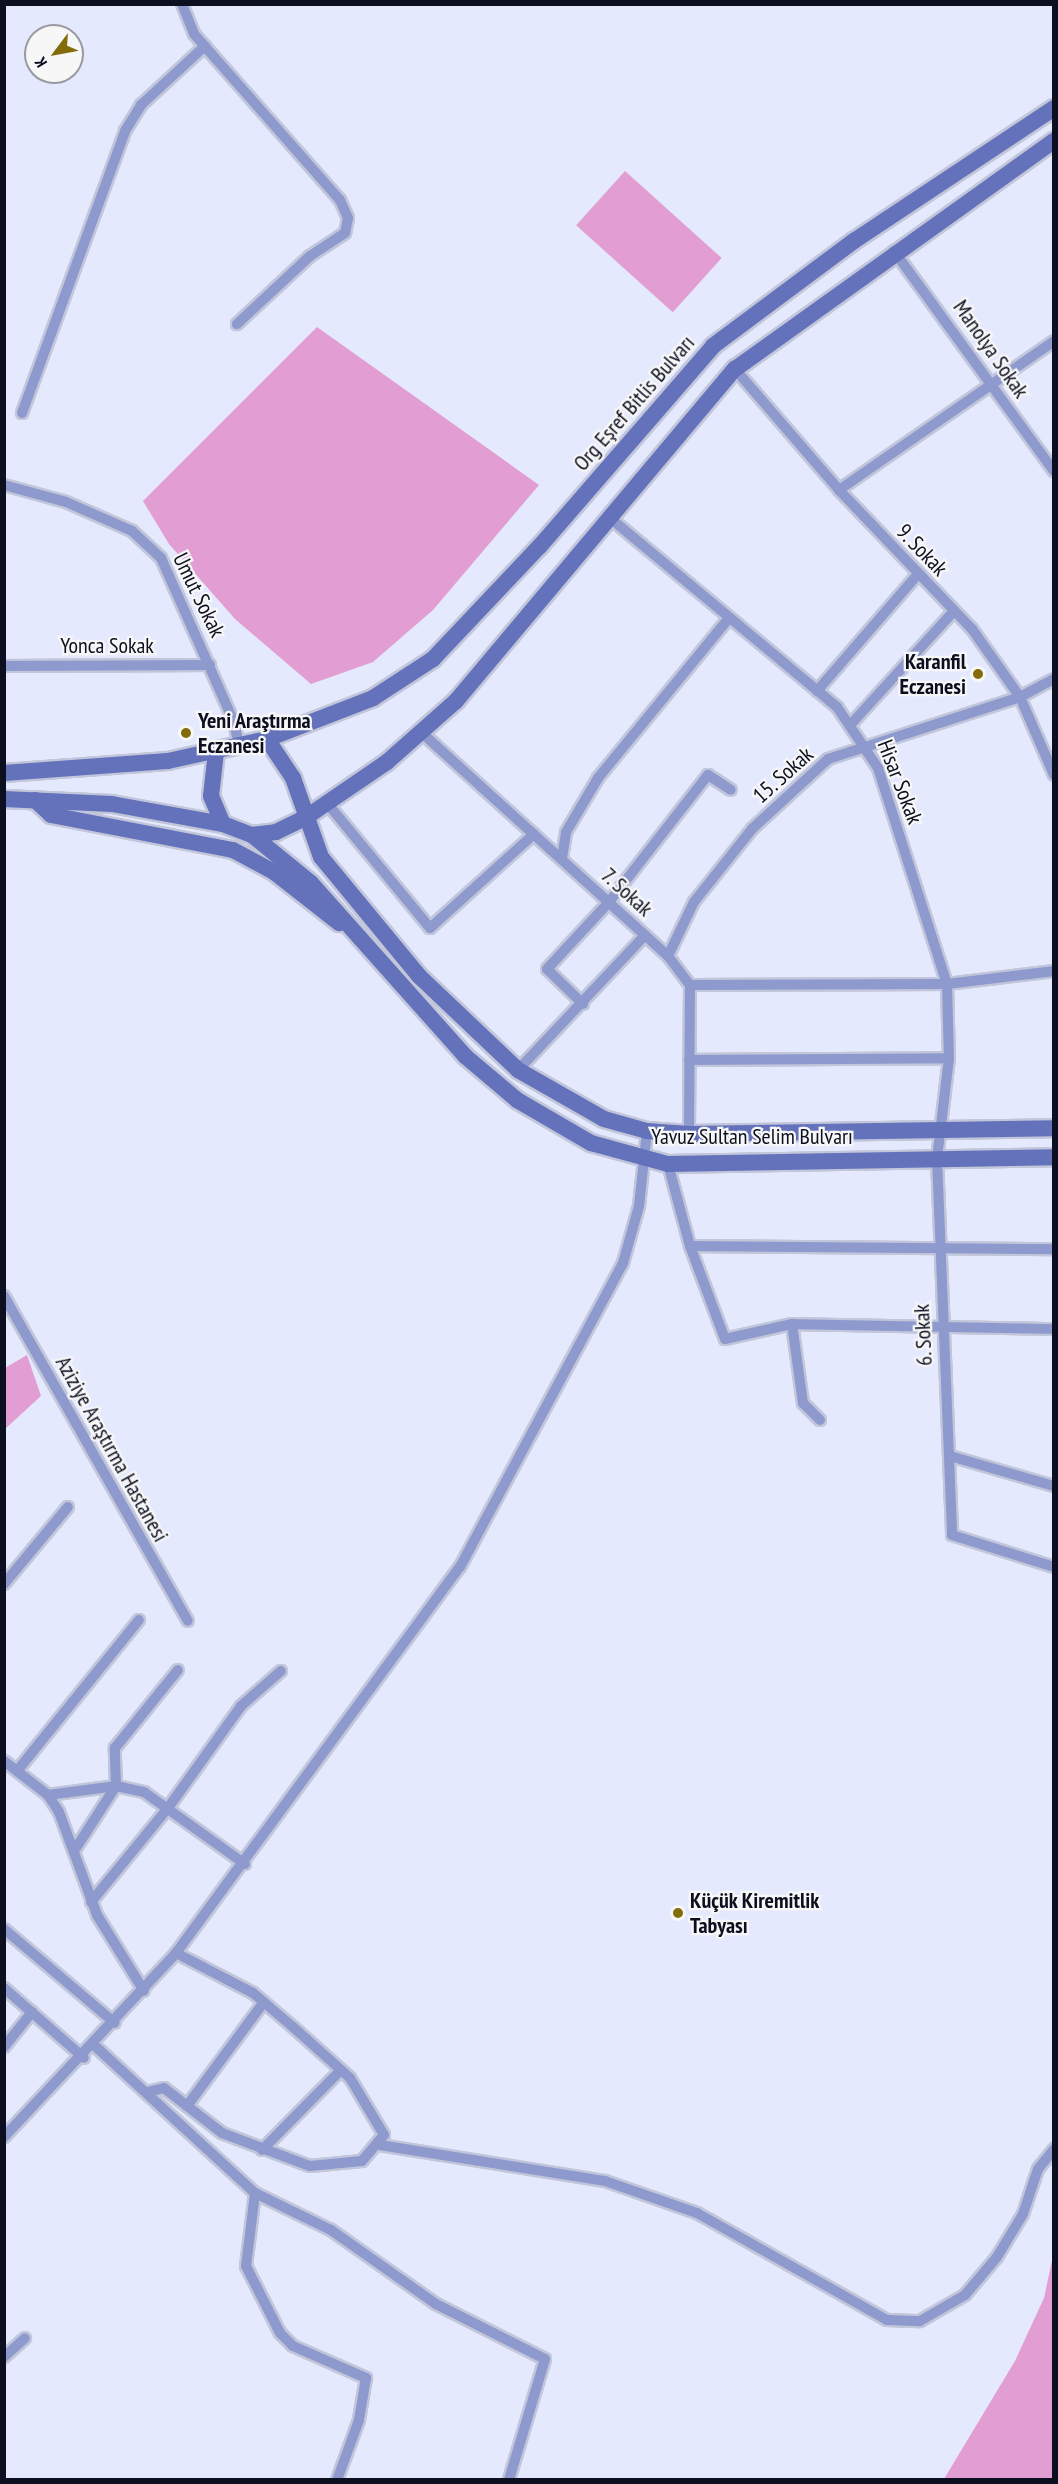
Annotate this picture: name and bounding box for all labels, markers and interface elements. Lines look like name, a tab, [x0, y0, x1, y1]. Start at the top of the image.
north arrow	[24, 24, 84, 84]
text: K	[30, 54, 51, 71]
street label: Manolya Sokak	[948, 295, 1034, 403]
street label: Org Eşref Bitlis Bulvarı	[568, 330, 700, 476]
street label: 9. Sokak	[891, 518, 953, 582]
street label: Umut Sokak	[167, 548, 231, 642]
street label: Yonca Sokak	[60, 633, 154, 659]
place label: Karanfil Eczanesi	[900, 648, 966, 700]
marker: Karanfil Eczanesi	[971, 667, 985, 681]
place label: Yeni Araştırma Eczanesi	[198, 707, 311, 758]
marker: Yeni Araştırma Eczanesi	[179, 726, 193, 740]
street label: Hisar Sokak	[872, 736, 928, 828]
street label: 15. Sokak	[747, 741, 819, 809]
street label: 7. Sokak	[595, 862, 659, 922]
street label: Yavuz Sultan Selim Bulvarı	[651, 1124, 853, 1150]
street label: 6. Sokak	[908, 1303, 938, 1367]
street label: Aziziye Araştırma Hastanesi	[50, 1351, 174, 1547]
place label: Küçük Kiremitlik Tabyası	[690, 1887, 820, 1939]
marker: Küçük Kiremitlik Tabyası	[671, 1906, 685, 1920]

